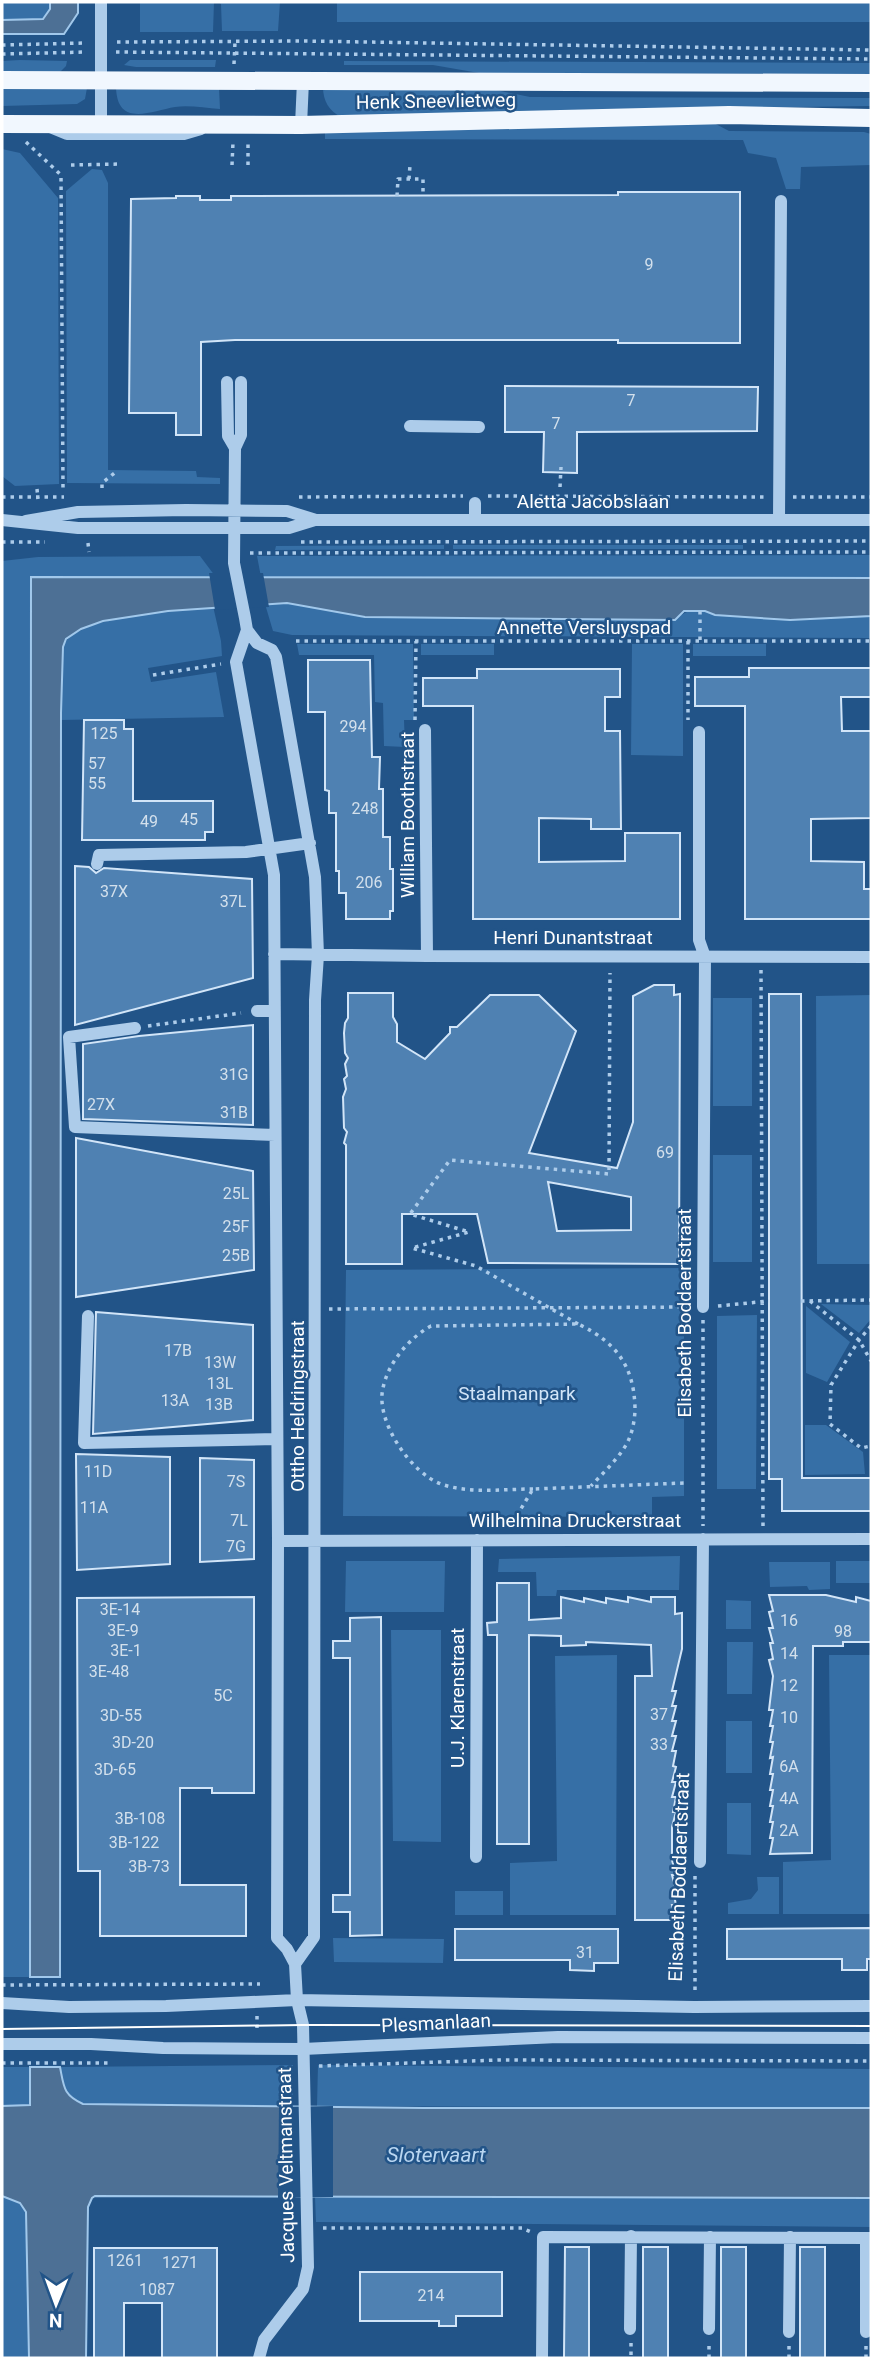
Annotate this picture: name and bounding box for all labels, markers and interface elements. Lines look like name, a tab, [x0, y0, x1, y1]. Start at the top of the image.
street label: Henk Sneevlietweg	[356, 88, 516, 114]
house number: 9	[645, 255, 654, 274]
house number: 7	[627, 391, 636, 410]
house number: 7	[552, 414, 561, 433]
street label: Aletta Jacobslaan	[517, 490, 669, 513]
street label: Annette Versluyspad	[497, 616, 671, 639]
house number: 294	[340, 717, 366, 736]
house number: 125	[91, 724, 117, 743]
street label: William Boothstraat	[396, 732, 419, 898]
house number: 57	[88, 754, 106, 773]
house number: 55	[88, 774, 106, 793]
house number: 248	[352, 799, 378, 818]
house number: 45	[180, 810, 198, 829]
house number: 49	[140, 812, 158, 831]
house number: 206	[356, 873, 382, 892]
house number: 37X	[100, 882, 128, 901]
house number: 37L	[220, 892, 247, 911]
street label: Henri Dunantstraat	[493, 926, 653, 949]
house number: 31G	[220, 1065, 248, 1084]
house number: 27X	[87, 1095, 115, 1114]
house number: 31B	[220, 1103, 248, 1122]
house number: 69	[656, 1143, 674, 1162]
house number: 25L	[223, 1184, 250, 1203]
street label: Elisabeth Boddaertstraat	[673, 1209, 696, 1417]
house number: 25F	[223, 1217, 250, 1236]
house number: 25B	[222, 1246, 250, 1265]
street label: Ottho Heldringstraat	[286, 1320, 309, 1492]
house number: 17B	[164, 1341, 192, 1360]
house number: 13W	[204, 1353, 236, 1372]
house number: 13L	[207, 1374, 234, 1393]
park label: Staalmanpark	[458, 1382, 576, 1405]
house number: 13A	[161, 1391, 190, 1410]
house number: 13B	[205, 1395, 233, 1414]
house number: 11D	[84, 1462, 112, 1481]
house number: 7S	[227, 1472, 245, 1491]
house number: 11A	[80, 1498, 109, 1517]
street label: Wilhelmina Druckerstraat	[469, 1509, 681, 1532]
house number: 7L	[230, 1511, 248, 1530]
house number: 7G	[226, 1537, 246, 1556]
house number: 3E-14	[100, 1600, 140, 1619]
house number: 16	[780, 1611, 798, 1630]
house number: 3E-9	[107, 1621, 139, 1640]
house number: 98	[834, 1622, 852, 1641]
street label: U.J. Klarenstraat	[446, 1628, 469, 1768]
house number: 3E-1	[110, 1641, 142, 1660]
house number: 14	[780, 1644, 798, 1663]
house number: 3E-48	[89, 1662, 129, 1681]
house number: 12	[780, 1676, 798, 1695]
house number: 5C	[213, 1686, 233, 1705]
house number: 37	[650, 1705, 668, 1724]
house number: 3D-55	[100, 1706, 142, 1725]
house number: 10	[780, 1708, 798, 1727]
house number: 3D-20	[112, 1733, 154, 1752]
house number: 33	[650, 1735, 668, 1754]
house number: 6A	[779, 1757, 799, 1776]
house number: 3D-65	[94, 1760, 136, 1779]
street label: Elisabeth Boddaertstraat	[664, 1772, 694, 1982]
house number: 4A	[779, 1789, 799, 1808]
house number: 3B-108	[115, 1809, 165, 1828]
house number: 2A	[779, 1821, 799, 1840]
house number: 3B-122	[109, 1833, 159, 1852]
house number: 3B-73	[128, 1857, 170, 1876]
house number: 31	[576, 1943, 594, 1962]
street label: Plesmanlaan	[381, 2009, 491, 2037]
street label: Jacques Veltmanstraat	[273, 2067, 299, 2263]
water label: Slotervaart	[386, 2143, 486, 2167]
house number: 1261	[107, 2251, 143, 2270]
house number: 1271	[162, 2253, 198, 2272]
north arrow	[21, 2269, 91, 2339]
house number: 1087	[139, 2280, 175, 2299]
house number: 214	[418, 2286, 444, 2305]
text: N	[49, 2309, 63, 2332]

